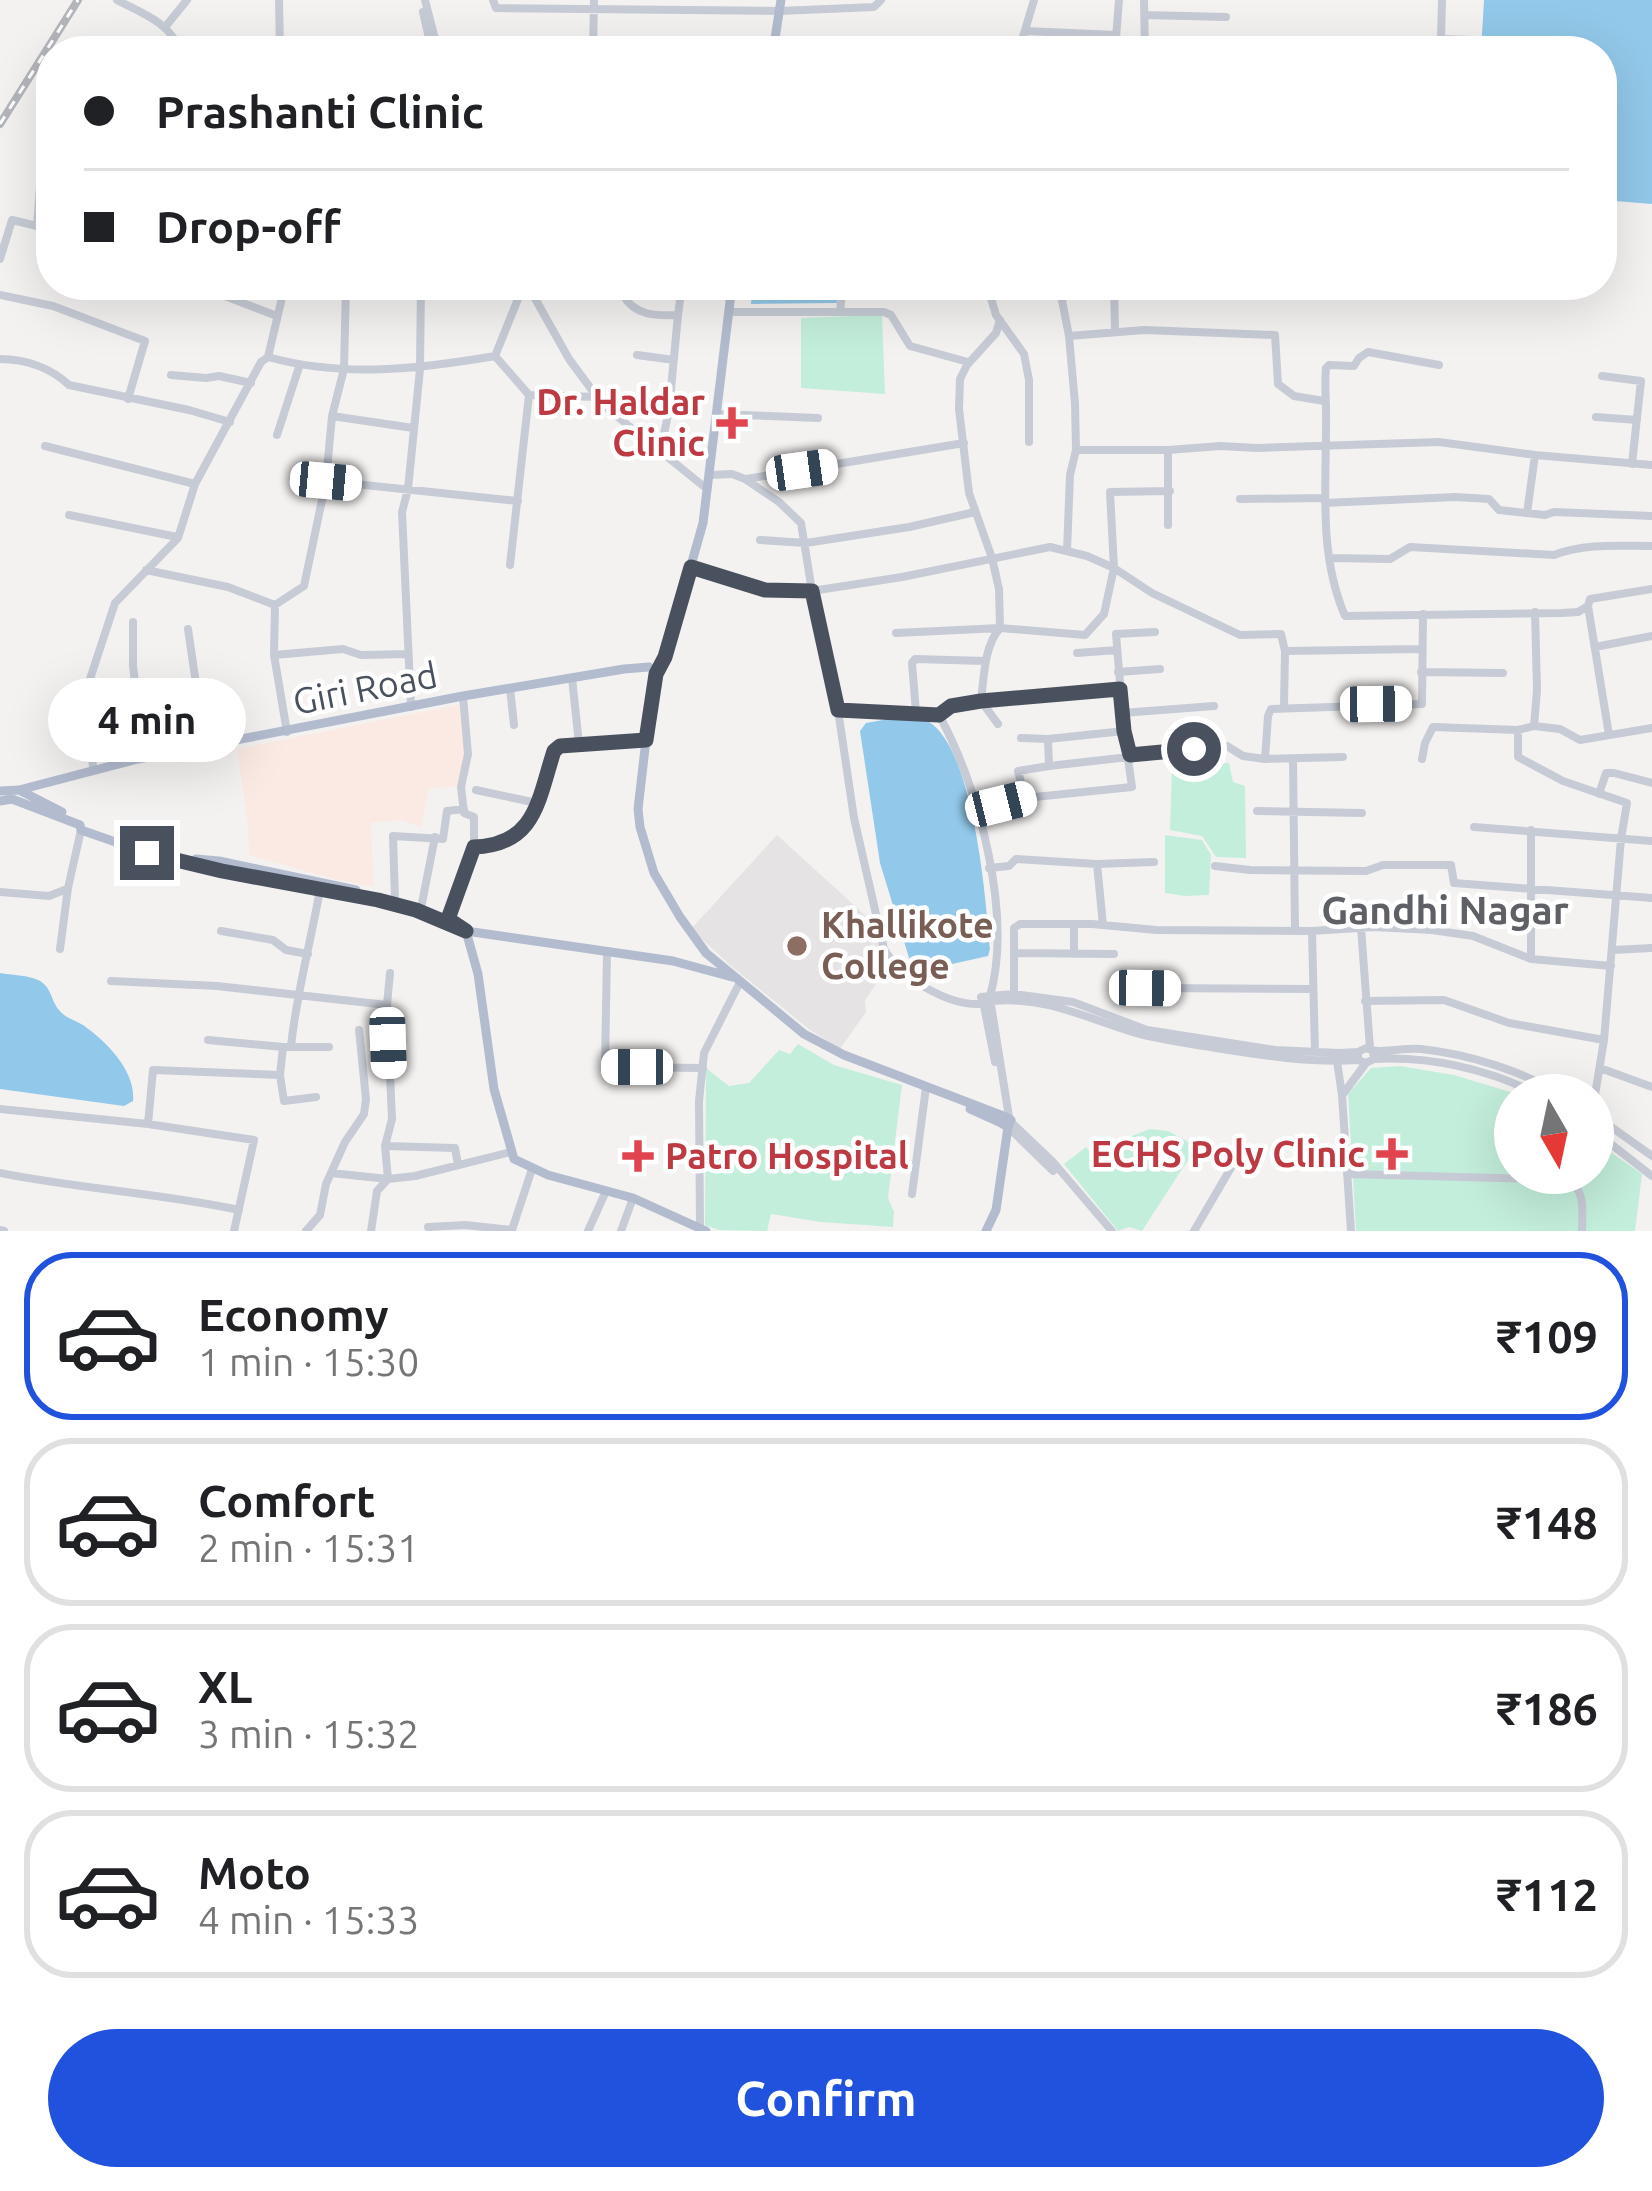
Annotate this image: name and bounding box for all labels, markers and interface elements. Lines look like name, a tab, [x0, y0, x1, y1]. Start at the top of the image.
text: Prashanti Clinic	[156, 86, 484, 137]
text: Drop-off	[156, 201, 341, 252]
place label: Dr. Haldar Clinic	[536, 381, 705, 463]
marker: Dr. Haldar Clinic	[716, 407, 748, 439]
car	[764, 447, 840, 493]
car	[289, 460, 363, 502]
street label: Giri Road	[289, 653, 441, 722]
callout: 4 min	[48, 679, 246, 763]
car	[1340, 685, 1412, 723]
text: 4 min	[98, 698, 196, 741]
route start	[1167, 722, 1221, 776]
car	[962, 778, 1040, 830]
route end	[120, 826, 174, 880]
district label: Gandhi Nagar	[1321, 888, 1569, 931]
place label: Khallikote College	[821, 904, 994, 986]
marker: Khallikote College	[784, 933, 810, 959]
car	[1109, 969, 1181, 1007]
car	[369, 1006, 407, 1080]
car	[601, 1049, 673, 1085]
north arrow	[1494, 1074, 1614, 1194]
map controls	[1494, 1074, 1614, 1194]
place label: ECHS Poly Clinic	[1091, 1133, 1365, 1174]
place label: Patro Hospital	[665, 1135, 909, 1176]
marker: ECHS Poly Clinic	[1376, 1138, 1408, 1170]
marker: Patro Hospital	[622, 1140, 654, 1172]
icon: car	[54, 1282, 162, 1390]
text: Economy	[198, 1289, 389, 1340]
text: ₹109	[1496, 1311, 1598, 1362]
text: 1 min · 15:30	[198, 1340, 419, 1383]
icon: car	[54, 1468, 162, 1576]
text: Comfort	[198, 1475, 375, 1526]
text: ₹148	[1496, 1497, 1598, 1548]
text: 2 min · 15:31	[198, 1526, 419, 1569]
icon: car	[54, 1654, 162, 1762]
text: XL	[198, 1661, 252, 1712]
text: ₹186	[1496, 1683, 1598, 1734]
text: 3 min · 15:32	[198, 1712, 419, 1755]
icon: car	[54, 1840, 162, 1948]
text: Moto	[198, 1847, 311, 1898]
text: ₹112	[1496, 1869, 1598, 1920]
text: 4 min · 15:33	[198, 1898, 419, 1941]
button: Confirm	[48, 2029, 1604, 2167]

